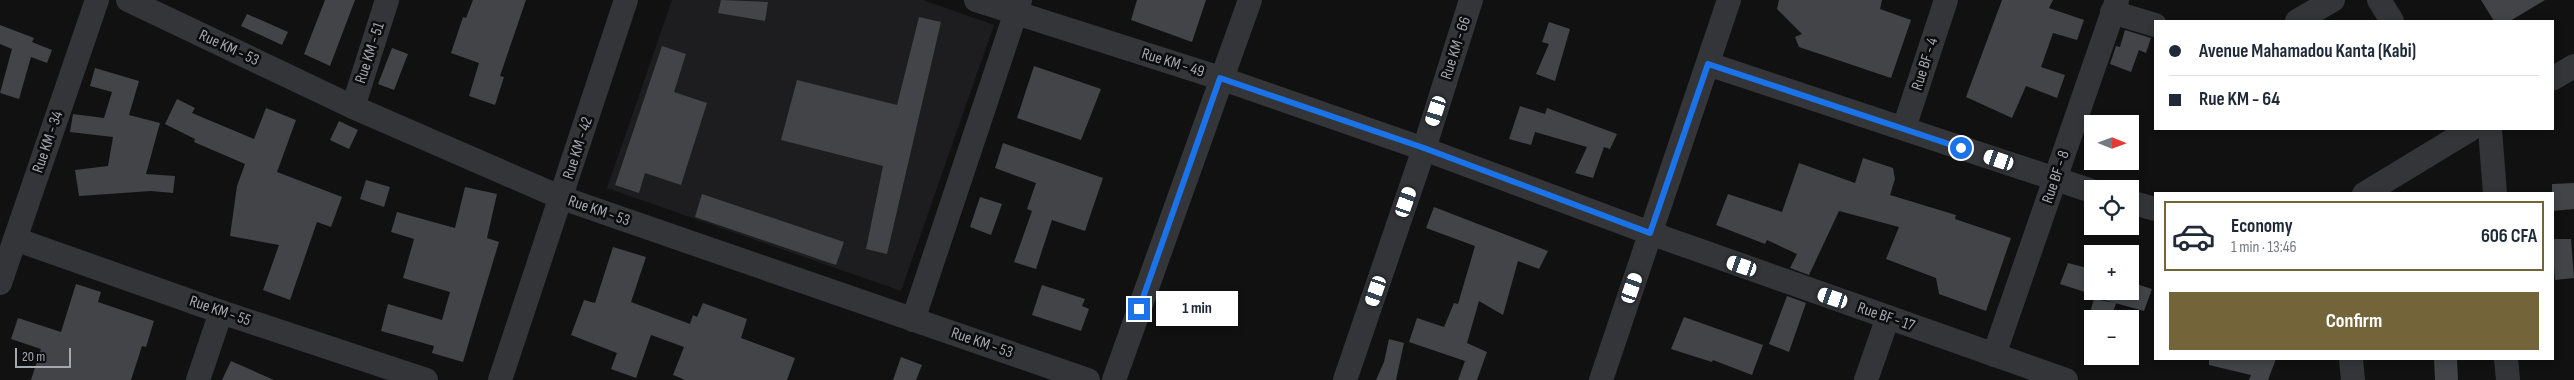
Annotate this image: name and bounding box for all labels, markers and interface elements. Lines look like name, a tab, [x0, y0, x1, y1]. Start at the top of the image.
street label: Rue KM - 66	[1437, 14, 1475, 82]
street label: Rue KM - 51	[351, 20, 389, 86]
street label: Rue KM - 53	[196, 26, 262, 70]
street label: Rue BF - 4	[1908, 35, 1942, 93]
text: Avenue Mahamadou Kanta (Kabi)	[2199, 40, 2416, 63]
street label: Rue KM - 49	[1139, 44, 1207, 82]
text: Rue KM - 64	[2199, 88, 2280, 111]
car	[1424, 94, 1447, 128]
street label: Rue KM - 34	[29, 108, 68, 175]
street label: Rue KM - 42	[559, 115, 597, 181]
north arrow	[2084, 115, 2139, 170]
map controls	[2084, 115, 2139, 365]
route start	[1950, 137, 1972, 159]
car	[1982, 148, 2015, 172]
street label: Rue BF - 8	[2038, 148, 2074, 206]
button: locate	[2084, 180, 2139, 235]
car	[1394, 185, 1417, 219]
street label: Rue KM - 53	[566, 192, 632, 230]
icon: car	[2171, 214, 2216, 259]
text: Economy	[2231, 215, 2293, 238]
text: 606 CFA	[2481, 225, 2537, 248]
text: 1 min · 13:46	[2231, 238, 2297, 257]
button: +	[2084, 245, 2139, 300]
car	[1725, 254, 1758, 278]
car	[1620, 271, 1643, 305]
car	[1364, 274, 1387, 308]
car	[1816, 286, 1849, 310]
street label: Rue KM - 55	[187, 292, 253, 330]
callout: 1 min	[1156, 292, 1239, 326]
button: Confirm	[2169, 292, 2539, 350]
route end	[1128, 298, 1150, 320]
street label: Rue BF - 17	[1855, 298, 1918, 336]
text: 1 min	[1182, 299, 1212, 318]
button: −	[2084, 310, 2139, 365]
street label: Rue KM - 53	[949, 324, 1015, 362]
scale bar	[15, 345, 71, 368]
text: 20 m	[22, 348, 45, 365]

